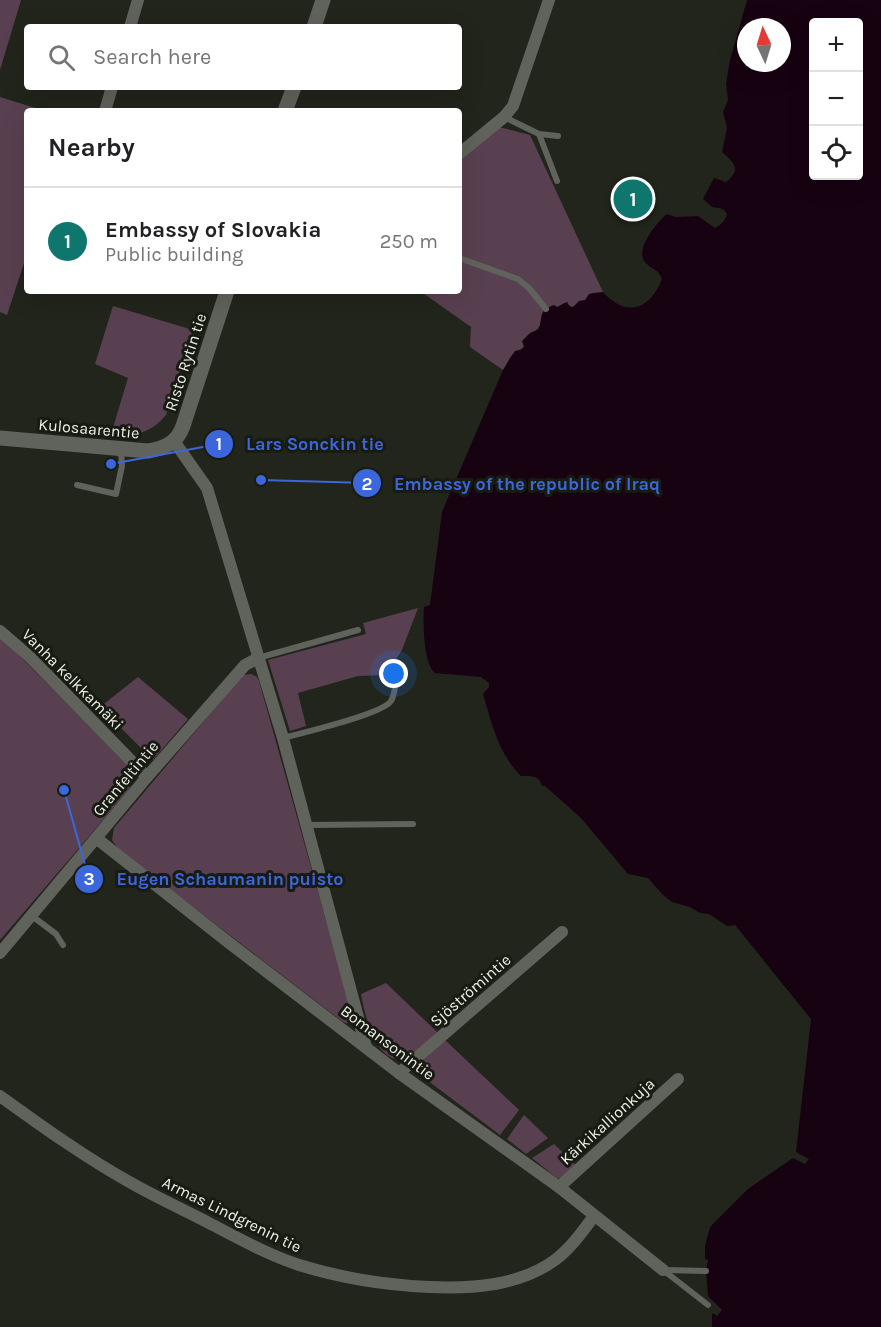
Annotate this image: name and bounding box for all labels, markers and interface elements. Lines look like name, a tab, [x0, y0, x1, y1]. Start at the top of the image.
north arrow	[737, 18, 791, 72]
map controls	[809, 18, 863, 180]
button: +	[809, 18, 863, 72]
search box	[24, 24, 462, 90]
icon: search	[45, 41, 78, 74]
text: Search here	[93, 44, 211, 70]
button: −	[809, 72, 863, 126]
button: locate	[809, 126, 863, 180]
text: Nearby	[48, 132, 135, 163]
pin: 1	[614, 176, 652, 222]
text: Embassy of Slovakia	[105, 217, 321, 243]
text: 1	[64, 230, 71, 253]
text: 250 m	[380, 230, 438, 253]
text: Public building	[105, 243, 243, 266]
street label: Risto Rytin tie	[161, 311, 210, 414]
street label: Kulosaarentie	[38, 415, 140, 442]
callout: Lars Sonckin tie	[204, 426, 396, 462]
text: 1	[216, 433, 222, 455]
text: Lars Sonckin tie	[246, 433, 384, 455]
callout: Embassy of the republic of Iraq	[352, 465, 672, 501]
text: 2	[362, 473, 372, 495]
text: Embassy of the republic of Iraq	[394, 473, 660, 495]
street label: Vanha kelkkamäki	[18, 625, 127, 734]
your location	[379, 659, 408, 688]
street label: Granfeltintie	[88, 737, 162, 820]
callout: Eugen Schaumanin puisto	[74, 861, 355, 897]
text: 3	[83, 868, 95, 890]
text: Eugen Schaumanin puisto	[116, 868, 344, 890]
street label: Sjöströmintie	[426, 950, 515, 1031]
street label: Bomansonintie	[337, 1001, 438, 1084]
street label: Kärkikallionkuja	[556, 1074, 658, 1169]
street label: Armas Lindgrenin tie	[159, 1173, 304, 1256]

